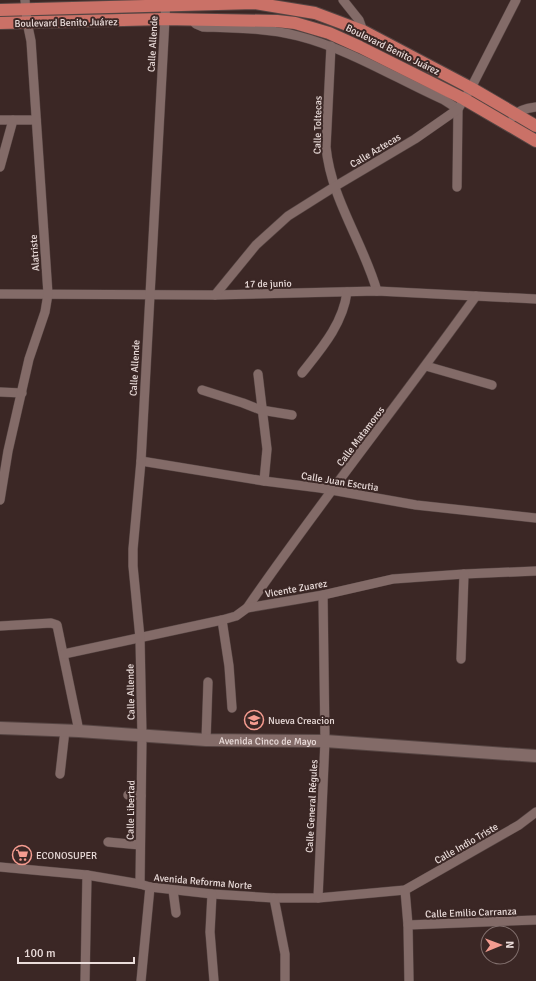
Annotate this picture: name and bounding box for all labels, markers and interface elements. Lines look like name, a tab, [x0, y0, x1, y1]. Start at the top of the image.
street label: Boulevard Benito Juárez	[14, 16, 118, 30]
street label: Calle Allende	[146, 16, 160, 73]
street label: Boulevard Benito Juárez	[344, 22, 442, 78]
street label: Calle Toltecas	[311, 95, 325, 154]
street label: Calle Aztecas	[348, 131, 404, 171]
street label: Alatriste	[28, 234, 42, 272]
street label: 17 de junio	[244, 278, 292, 290]
street label: Calle Allende	[128, 340, 142, 397]
street label: Calle Matamoros	[334, 404, 388, 469]
street label: Calle Juan Escutia	[300, 470, 379, 494]
street label: Vicente Zuarez	[264, 578, 329, 600]
street label: Calle Allende	[125, 664, 137, 720]
school or university icon: Nueva Creacion	[243, 709, 265, 731]
place label: Nueva Creacion	[268, 715, 335, 727]
street label: Avenida Cinco de Mayo	[219, 735, 317, 748]
street label: Calle General Régules	[304, 758, 320, 853]
street label: Calle Libertad	[124, 780, 138, 840]
street label: Calle Indio Triste	[433, 821, 500, 867]
supermarket icon: ECONOSUPER	[11, 844, 33, 866]
place label: ECONOSUPER	[36, 850, 97, 862]
street label: Avenida Reforma Norte	[153, 872, 253, 892]
street label: Calle Emilio Carranza	[425, 905, 517, 921]
north arrow	[480, 925, 520, 965]
scale bar	[18, 939, 134, 965]
text: N	[503, 941, 516, 949]
text: 100 m	[24, 946, 56, 961]

